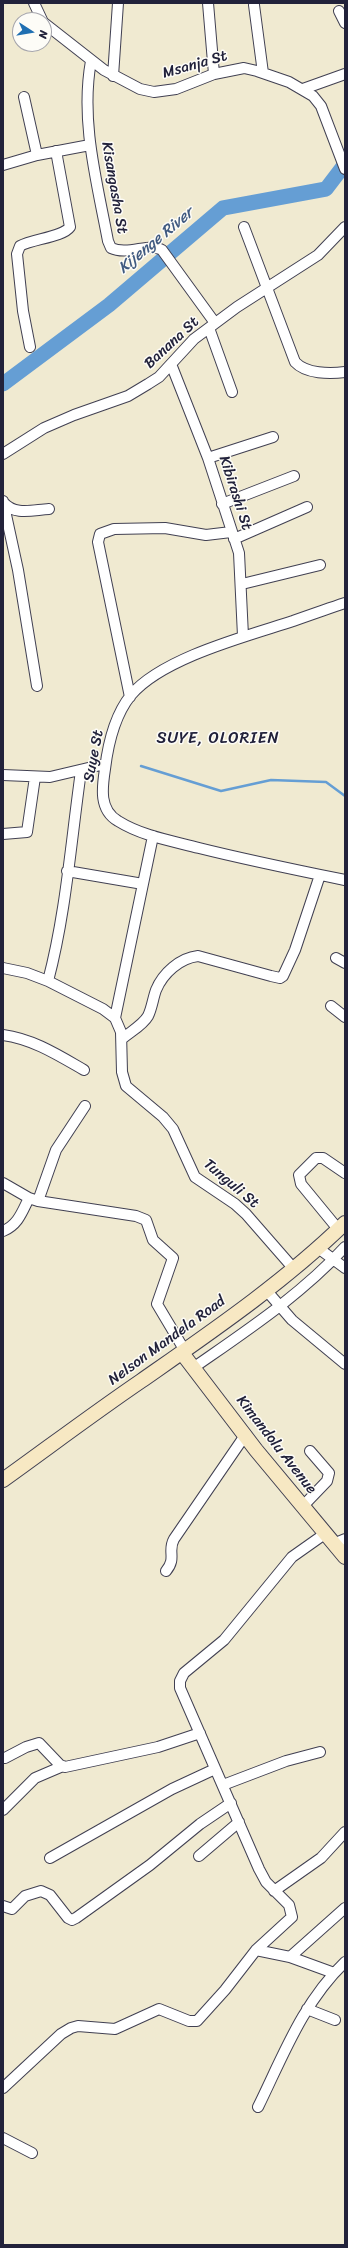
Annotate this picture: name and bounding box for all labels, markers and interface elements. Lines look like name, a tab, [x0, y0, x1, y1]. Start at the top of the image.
north arrow	[12, 12, 52, 52]
text: N	[33, 29, 53, 40]
street label: Msanja St	[161, 47, 229, 83]
street label: Kisangasha St	[97, 141, 131, 235]
water label: Kijenge River	[114, 204, 198, 278]
street label: Banana St	[141, 313, 203, 373]
street label: Kibirashi St	[214, 453, 256, 533]
street label: Suye St	[80, 728, 108, 784]
district label: SUYE, OLORIEN	[157, 729, 279, 749]
street label: Tunguli St	[200, 1156, 262, 1212]
street label: Nelson Mandela Road	[105, 1292, 229, 1390]
street label: Kimandolu Avenue	[232, 1392, 320, 1498]

